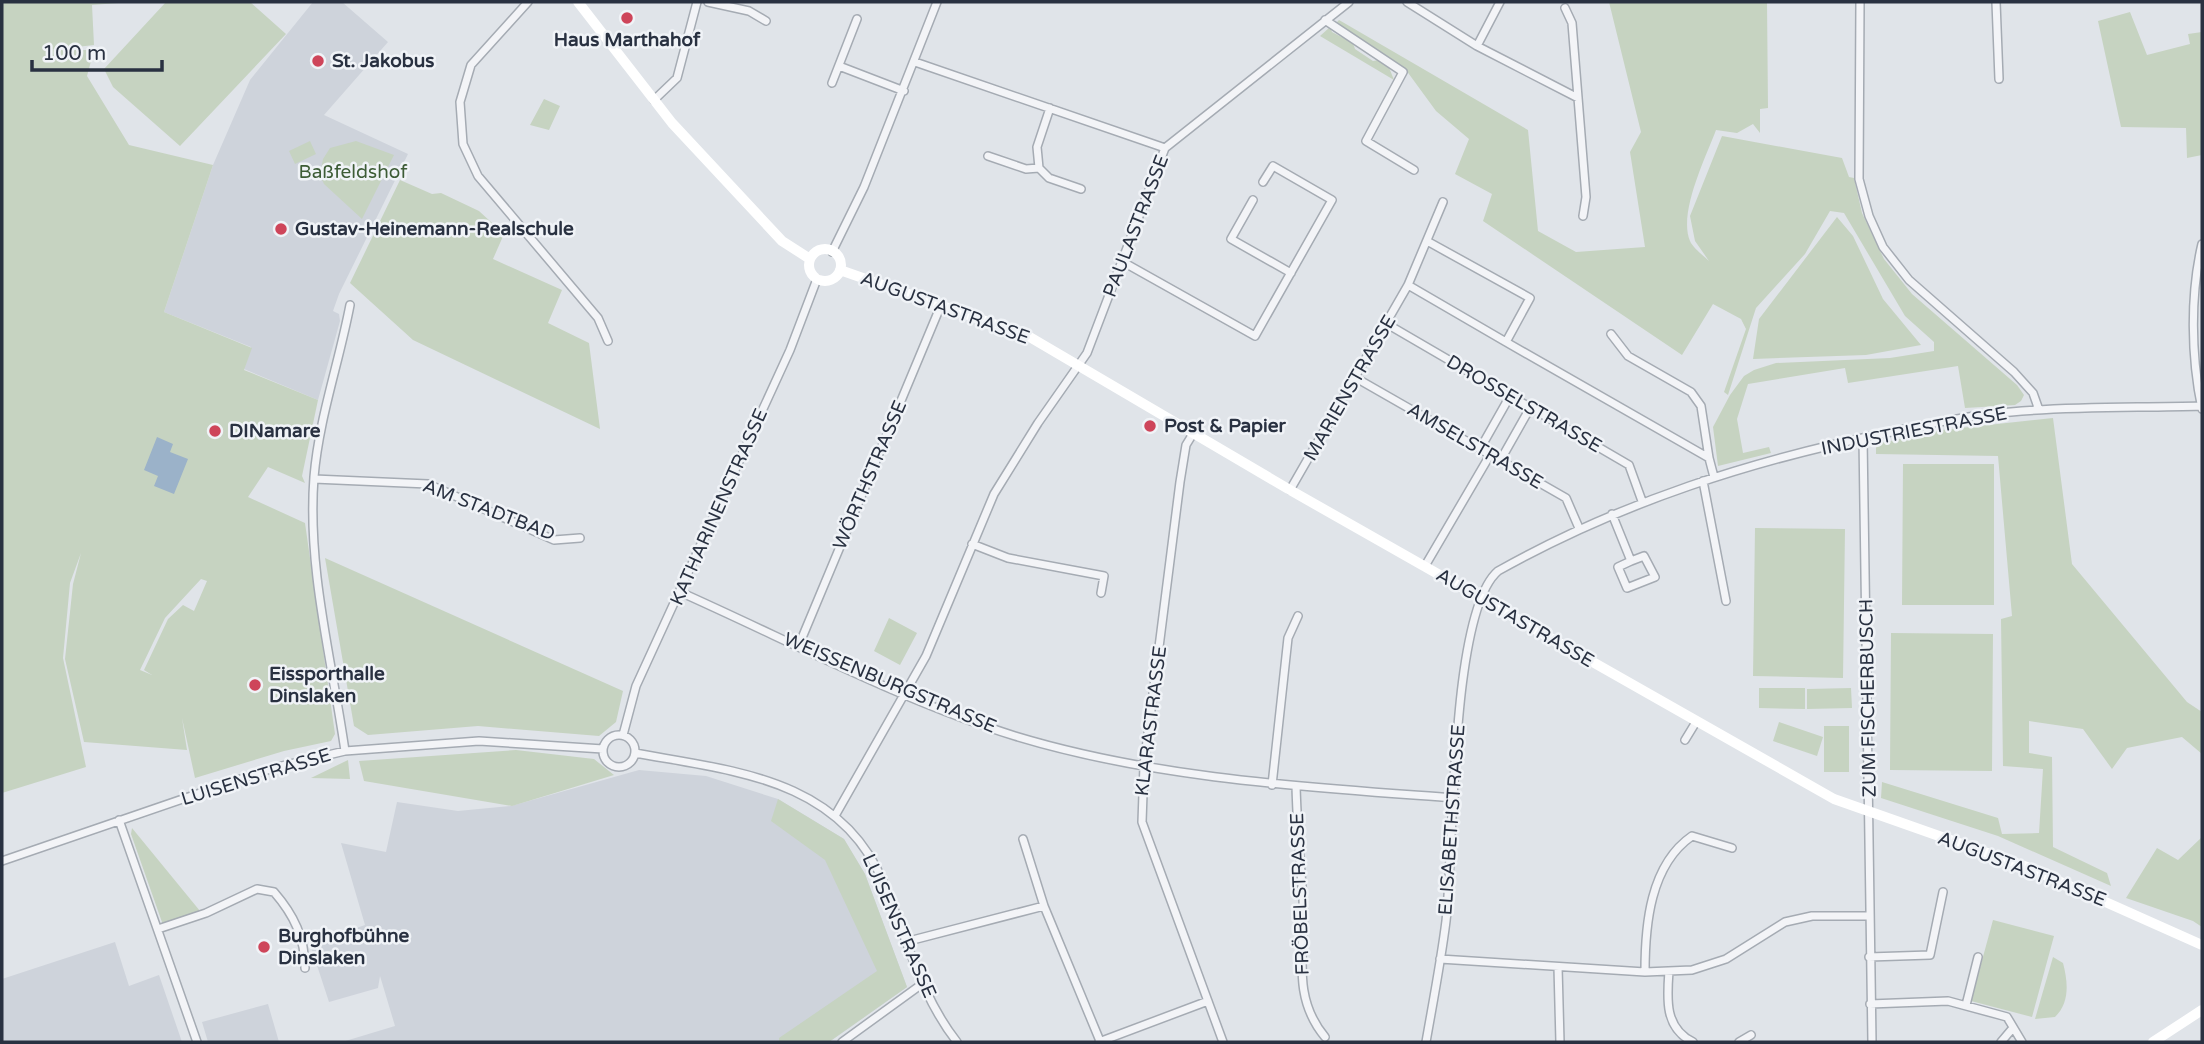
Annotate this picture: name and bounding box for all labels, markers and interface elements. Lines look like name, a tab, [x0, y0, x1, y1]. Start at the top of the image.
marker: Haus Marthahof	[619, 10, 635, 26]
scale bar	[32, 28, 161, 72]
place label: Haus Marthahof	[554, 29, 701, 51]
text: 100 m	[42, 41, 106, 66]
place label: St. Jakobus	[332, 50, 434, 72]
marker: St. Jakobus	[310, 53, 326, 69]
street label: PAULASTRASSE	[1099, 152, 1173, 300]
park label: Baßfeldshof	[299, 161, 408, 183]
place label: Gustav-Heinemann-Realschule	[295, 218, 574, 240]
marker: Gustav-Heinemann-Realschule	[273, 221, 289, 237]
street label: AUGUSTASTRASSE	[857, 267, 1033, 349]
street label: MARIENSTRASSE	[1299, 311, 1401, 465]
street label: DROSSELSTRASSE	[1442, 351, 1606, 457]
street label: WÖRTHSTRASSE	[829, 397, 911, 553]
street label: AMSELSTRASSE	[1403, 398, 1547, 494]
street label: INDUSTRIESTRASSE	[1819, 402, 2009, 460]
street label: KATHARINENSTRASSE	[666, 405, 772, 609]
place label: Post & Papier	[1164, 415, 1287, 438]
marker: Post & Papier	[1142, 418, 1158, 434]
place label: DINamare	[229, 420, 321, 442]
marker: DINamare	[207, 423, 223, 439]
street label: AM STADTBAD	[420, 475, 558, 545]
street label: AUGUSTASTRASSE	[1432, 564, 1598, 672]
street label: ZUM FISCHERBUSCH	[1855, 599, 1881, 797]
street label: WEISSENBURGSTRASSE	[780, 628, 1000, 738]
street label: KLARASTRASSE	[1131, 645, 1171, 797]
place label: Eissporthalle Dinslaken	[269, 663, 385, 707]
marker: Eissporthalle Dinslaken	[247, 677, 263, 693]
street label: ELISABETHSTRASSE	[1434, 724, 1470, 916]
street label: LUISENSTRASSE	[179, 744, 333, 810]
street label: FRÖBELSTRASSE	[1286, 812, 1314, 976]
street label: AUGUSTASTRASSE	[1935, 827, 2109, 911]
street label: LUISENSTRASSE	[857, 851, 941, 1001]
place label: Burghofbühne Dinslaken	[278, 925, 410, 969]
marker: Burghofbühne Dinslaken	[256, 939, 272, 955]

